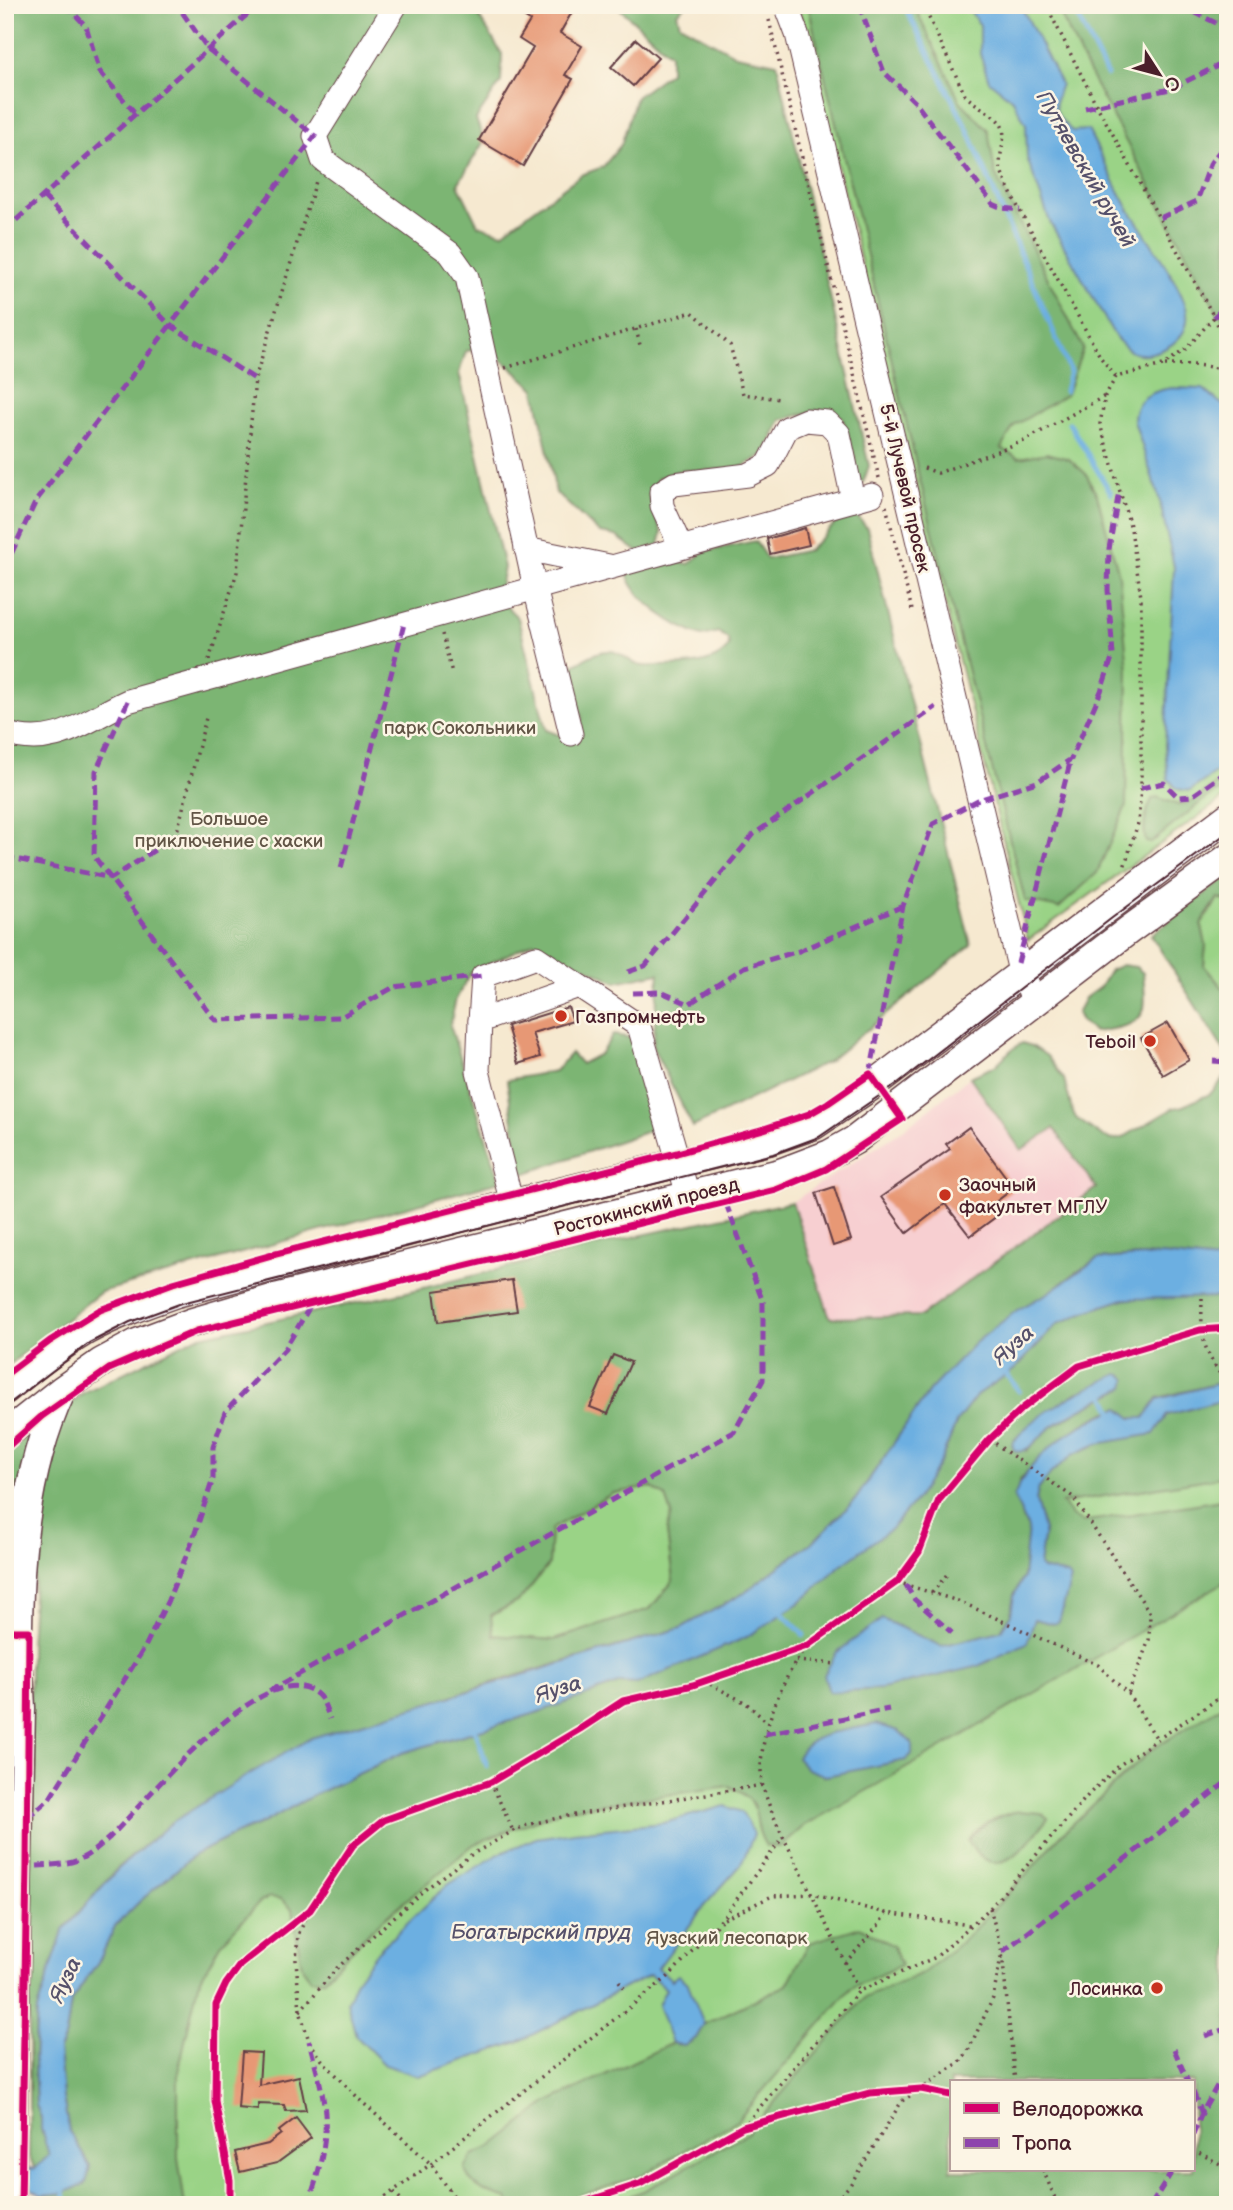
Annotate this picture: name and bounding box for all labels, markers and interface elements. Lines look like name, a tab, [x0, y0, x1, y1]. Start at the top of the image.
north arrow	[1124, 38, 1194, 108]
text: С	[1158, 71, 1185, 95]
water label: Путяевский ручей	[1031, 87, 1141, 252]
street label: 5-й Лучевой просек	[874, 402, 935, 575]
park label: парк Сокольники	[384, 717, 536, 740]
park label: Большое приключение с хаски	[135, 808, 323, 853]
place label: Газпромнефть	[575, 1006, 706, 1029]
marker: Газпромнефть	[553, 1008, 569, 1024]
place label: Teboil	[1085, 1031, 1136, 1054]
marker: Teboil	[1142, 1033, 1158, 1049]
street label: Ростокинский проезд	[551, 1173, 742, 1242]
place label: Заочный факультет МГЛУ	[959, 1174, 1108, 1219]
marker: Заочный факультет МГЛУ	[937, 1187, 953, 1203]
water label: Яуза	[987, 1320, 1039, 1371]
water label: Яуза	[531, 1670, 584, 1709]
water label: Богатырский пруд	[451, 1920, 631, 1945]
park label: Яузский лесопарк	[647, 1927, 807, 1950]
water label: Яуза	[44, 1954, 87, 2008]
place label: Лосинка	[1068, 1978, 1143, 2001]
marker: Лосинка	[1149, 1980, 1165, 1996]
legend	[950, 2080, 1194, 2172]
text: Велодорожка	[1012, 2097, 1144, 2122]
text: Тропа	[1012, 2131, 1072, 2156]

